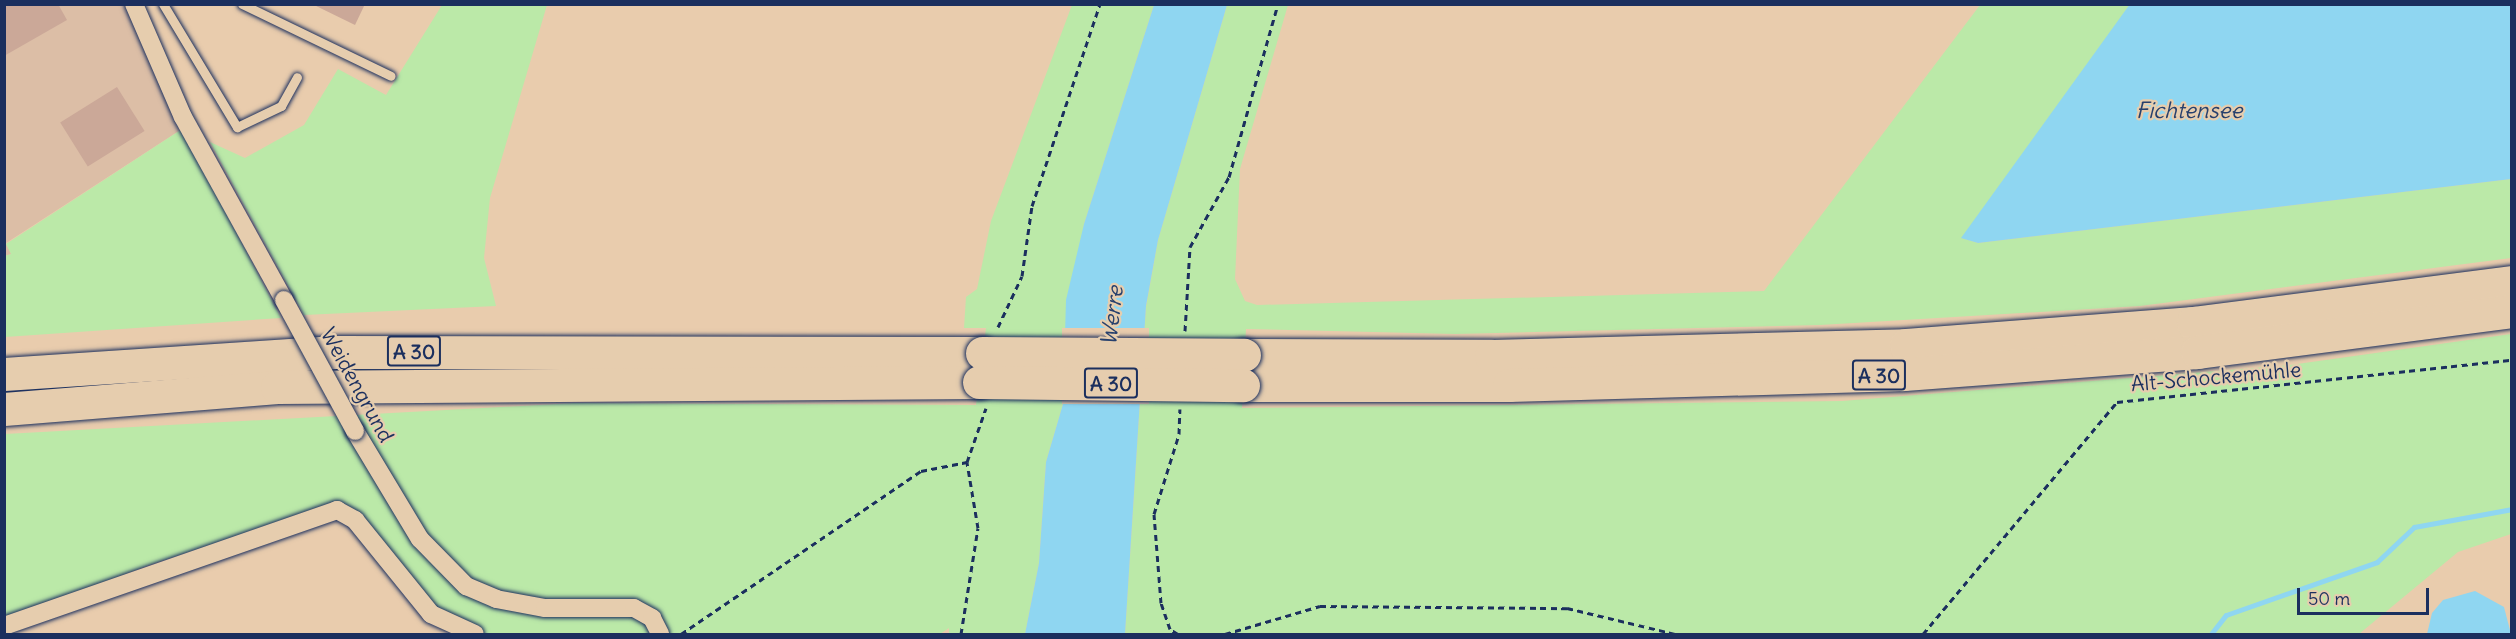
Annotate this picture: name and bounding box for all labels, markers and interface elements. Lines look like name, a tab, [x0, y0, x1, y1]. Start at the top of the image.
water label: Fichtensee	[2136, 98, 2242, 124]
water label: Werre	[1095, 285, 1129, 347]
street label: Weidengrund	[315, 323, 399, 447]
road number: A 30	[386, 334, 442, 368]
street label: Alt-Schockemühle	[2130, 357, 2302, 397]
road number: A 30	[1850, 358, 1908, 392]
road number: A 30	[1082, 366, 1140, 400]
scale bar	[2300, 576, 2432, 614]
text: 50 m	[2308, 587, 2350, 610]

